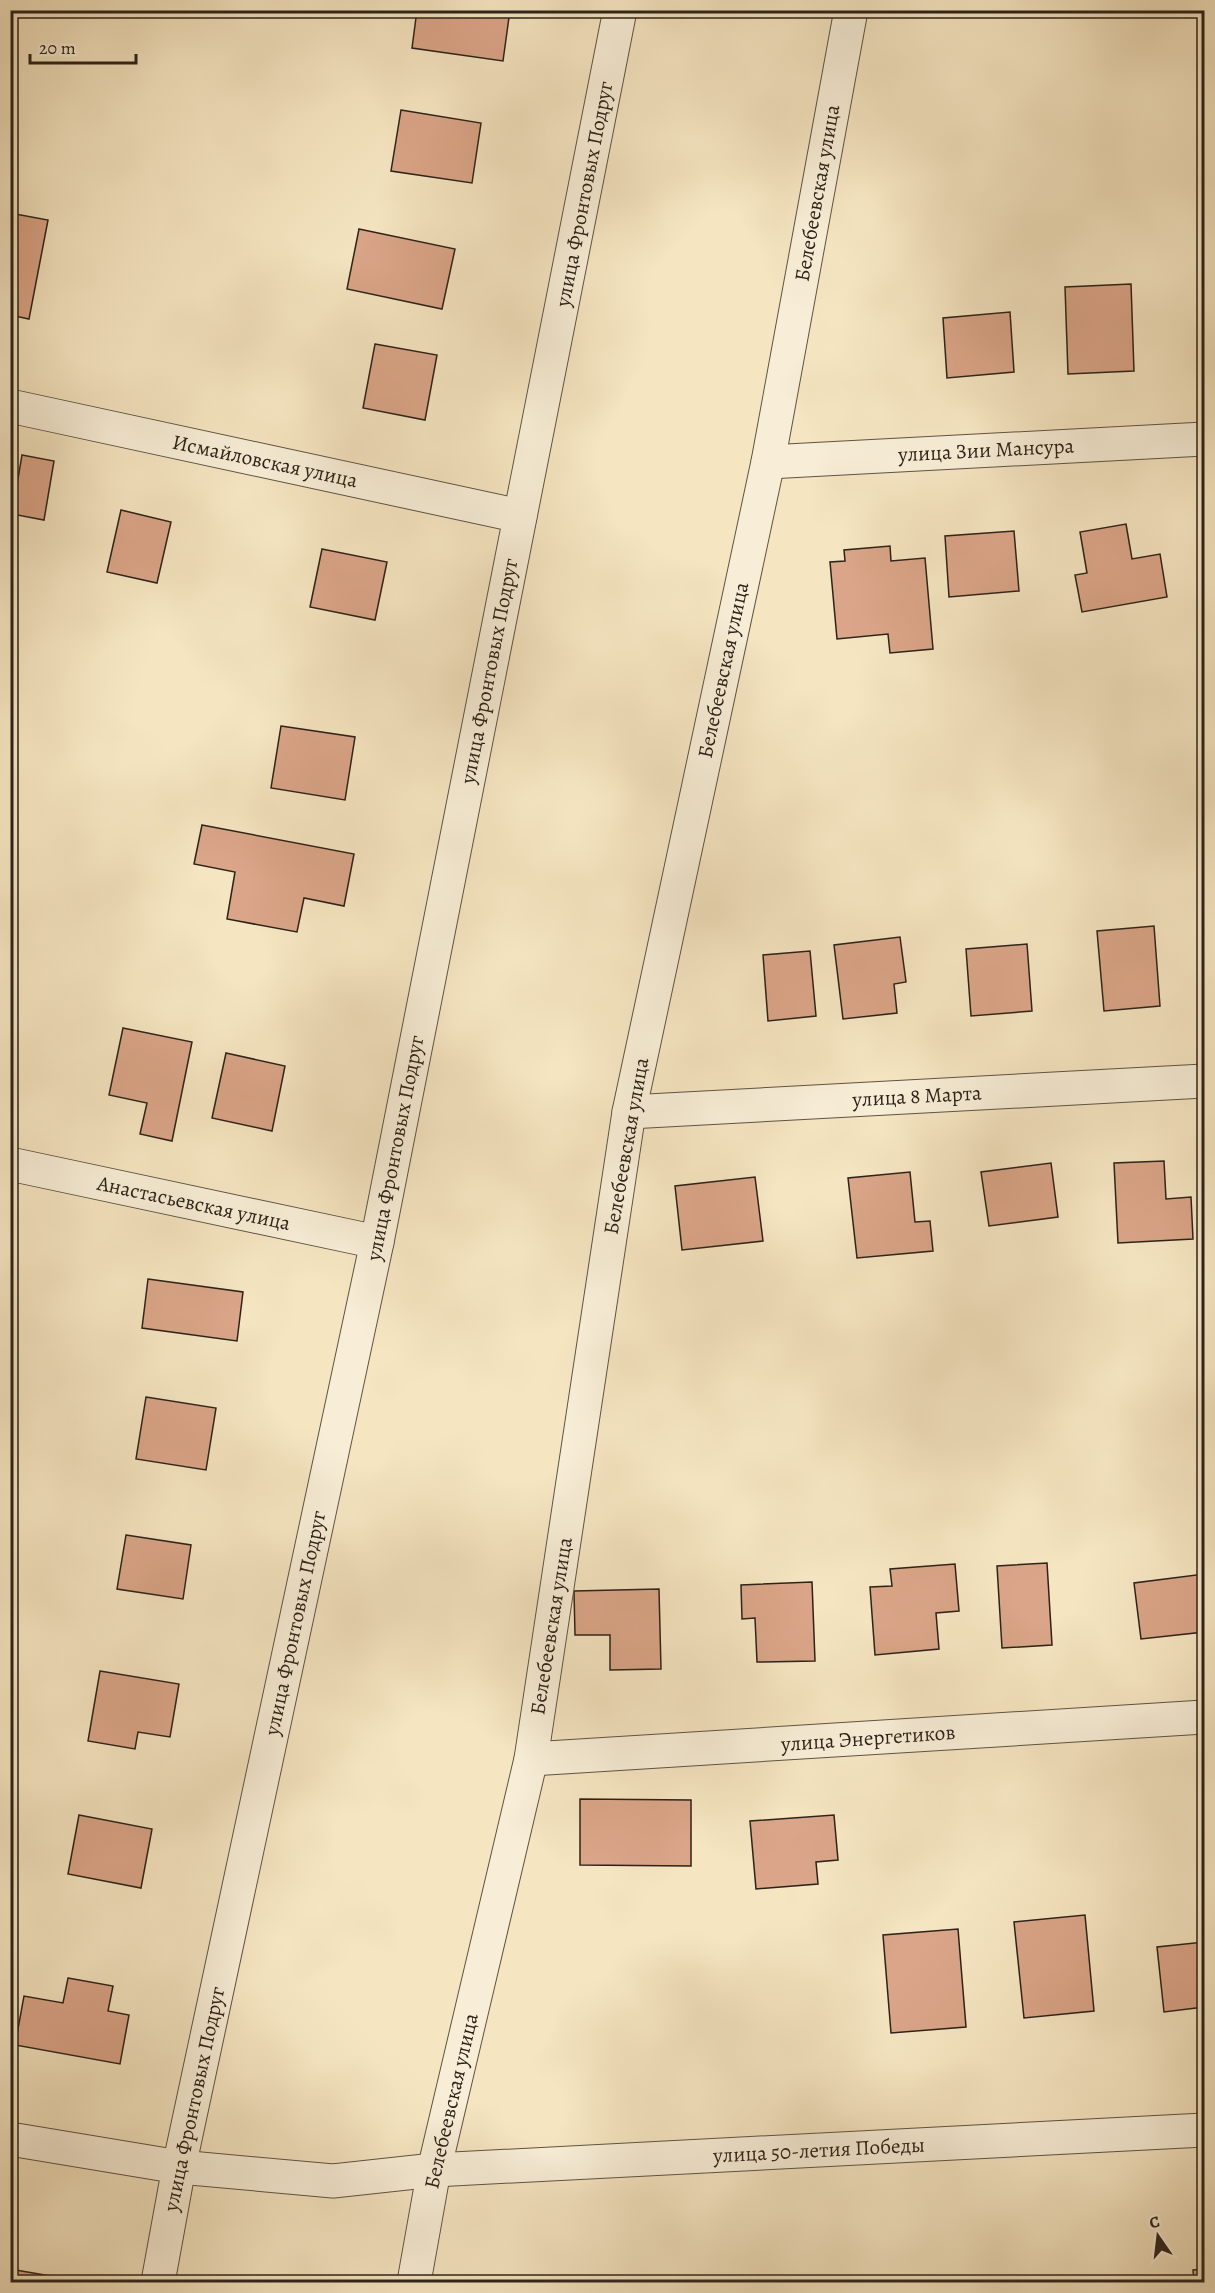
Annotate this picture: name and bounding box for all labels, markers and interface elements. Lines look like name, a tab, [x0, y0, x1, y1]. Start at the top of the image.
scale bar	[30, 27, 136, 65]
text: 20 m	[39, 36, 76, 60]
street label: улица Фронтовых Подруг	[548, 79, 620, 310]
street label: Белебеевская улица	[788, 102, 846, 284]
street label: Исмайловская улица	[170, 428, 361, 494]
street label: улица Зии Мансура	[896, 431, 1075, 469]
street label: улица Фронтовых Подруг	[453, 556, 525, 787]
street label: Белебеевская улица	[691, 579, 755, 761]
street label: улица Фронтовых Подруг	[359, 1033, 431, 1264]
street label: Белебеевская улица	[597, 1055, 655, 1237]
street label: улица 8 Марта	[851, 1079, 983, 1113]
street label: Анастасьевская улица	[94, 1169, 293, 1237]
street label: улица Фронтовых Подруг	[257, 1508, 333, 1739]
street label: Белебеевская улица	[523, 1535, 579, 1717]
street label: улица Энергетиков	[779, 1718, 956, 1758]
street label: улица Фронтовых Подруг	[156, 1984, 232, 2215]
street label: Белебеевская улица	[417, 2010, 485, 2192]
street label: улица 50-летия Победы	[711, 2130, 926, 2170]
north arrow	[1128, 2206, 1188, 2266]
text: С	[1147, 2211, 1162, 2234]

